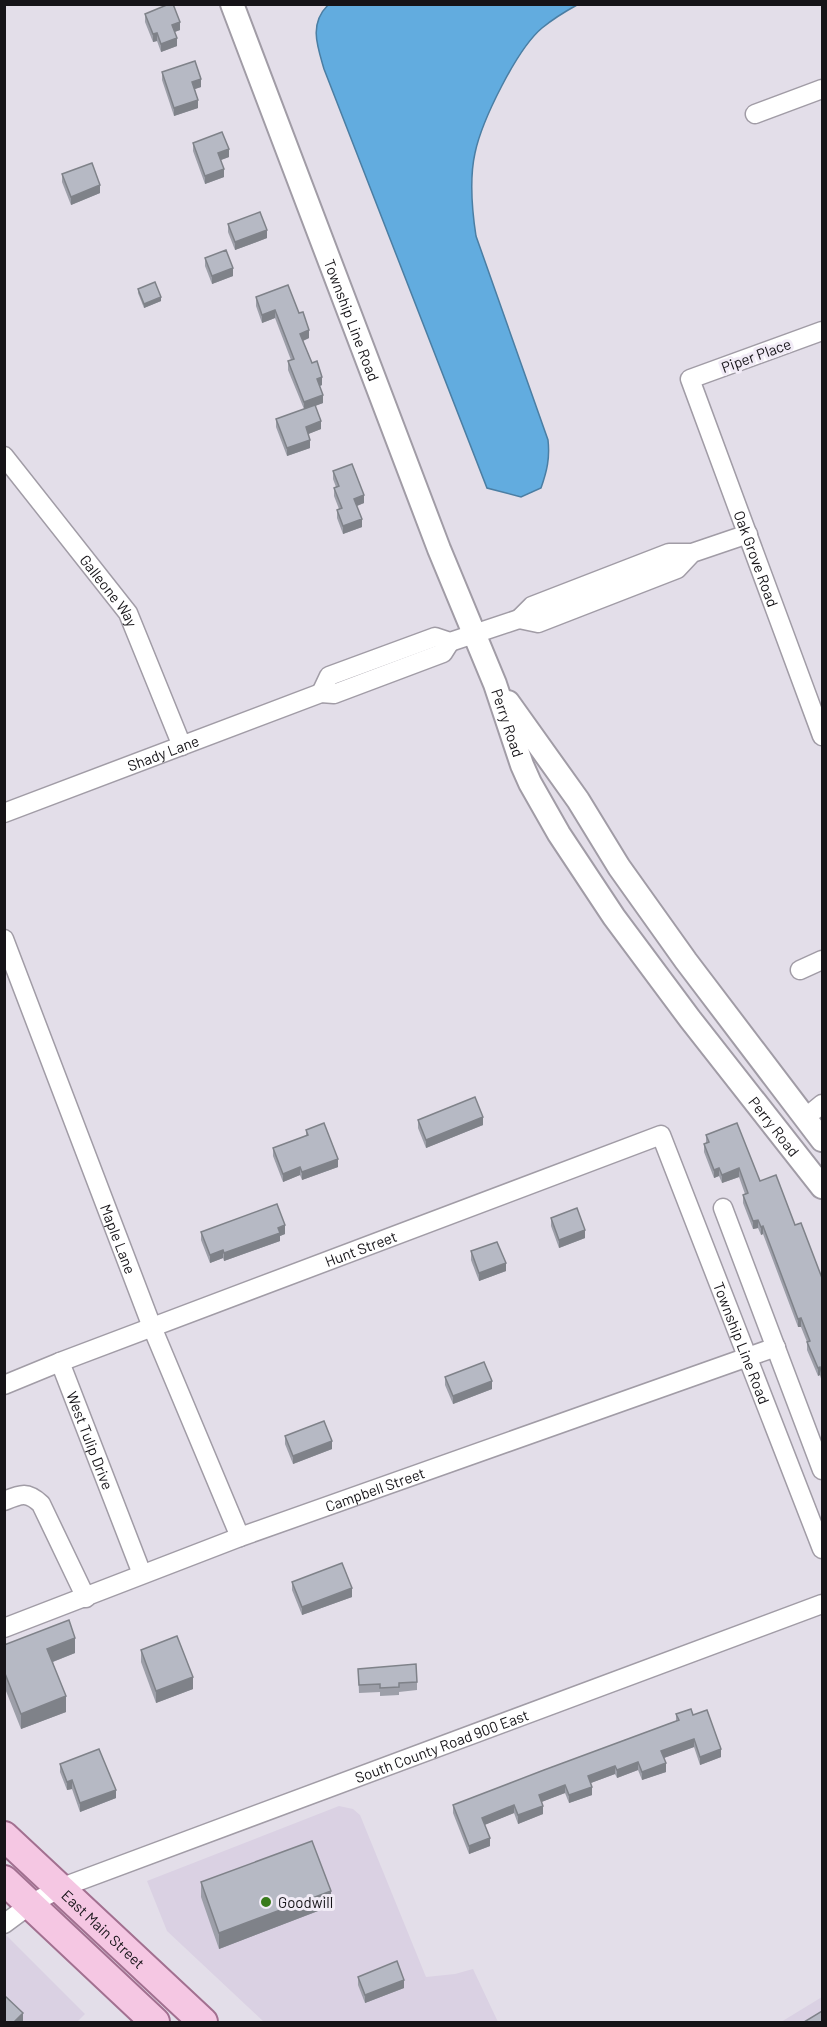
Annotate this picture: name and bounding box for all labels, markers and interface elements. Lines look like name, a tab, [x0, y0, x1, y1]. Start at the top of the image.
street label: Township Line Road	[321, 256, 383, 384]
street label: Piper Place	[719, 334, 793, 376]
street label: Oak Grove Road	[730, 508, 782, 609]
street label: Galleone Way	[76, 551, 142, 629]
street label: Perry Road	[488, 686, 528, 759]
street label: Shady Lane	[125, 731, 201, 774]
street label: Perry Road	[745, 1093, 803, 1160]
street label: Maple Lane	[97, 1201, 140, 1276]
street label: Hunt Street	[322, 1227, 399, 1270]
street label: Township Line Road	[710, 1279, 774, 1406]
street label: West Tulip Drive	[63, 1389, 117, 1492]
street label: Campbell Street	[323, 1463, 427, 1515]
street label: South County Road 900 East	[352, 1705, 531, 1786]
street label: East Main Street	[58, 1886, 149, 1972]
place label: Goodwill	[278, 1893, 333, 1911]
marker: Goodwill	[259, 1895, 273, 1909]

